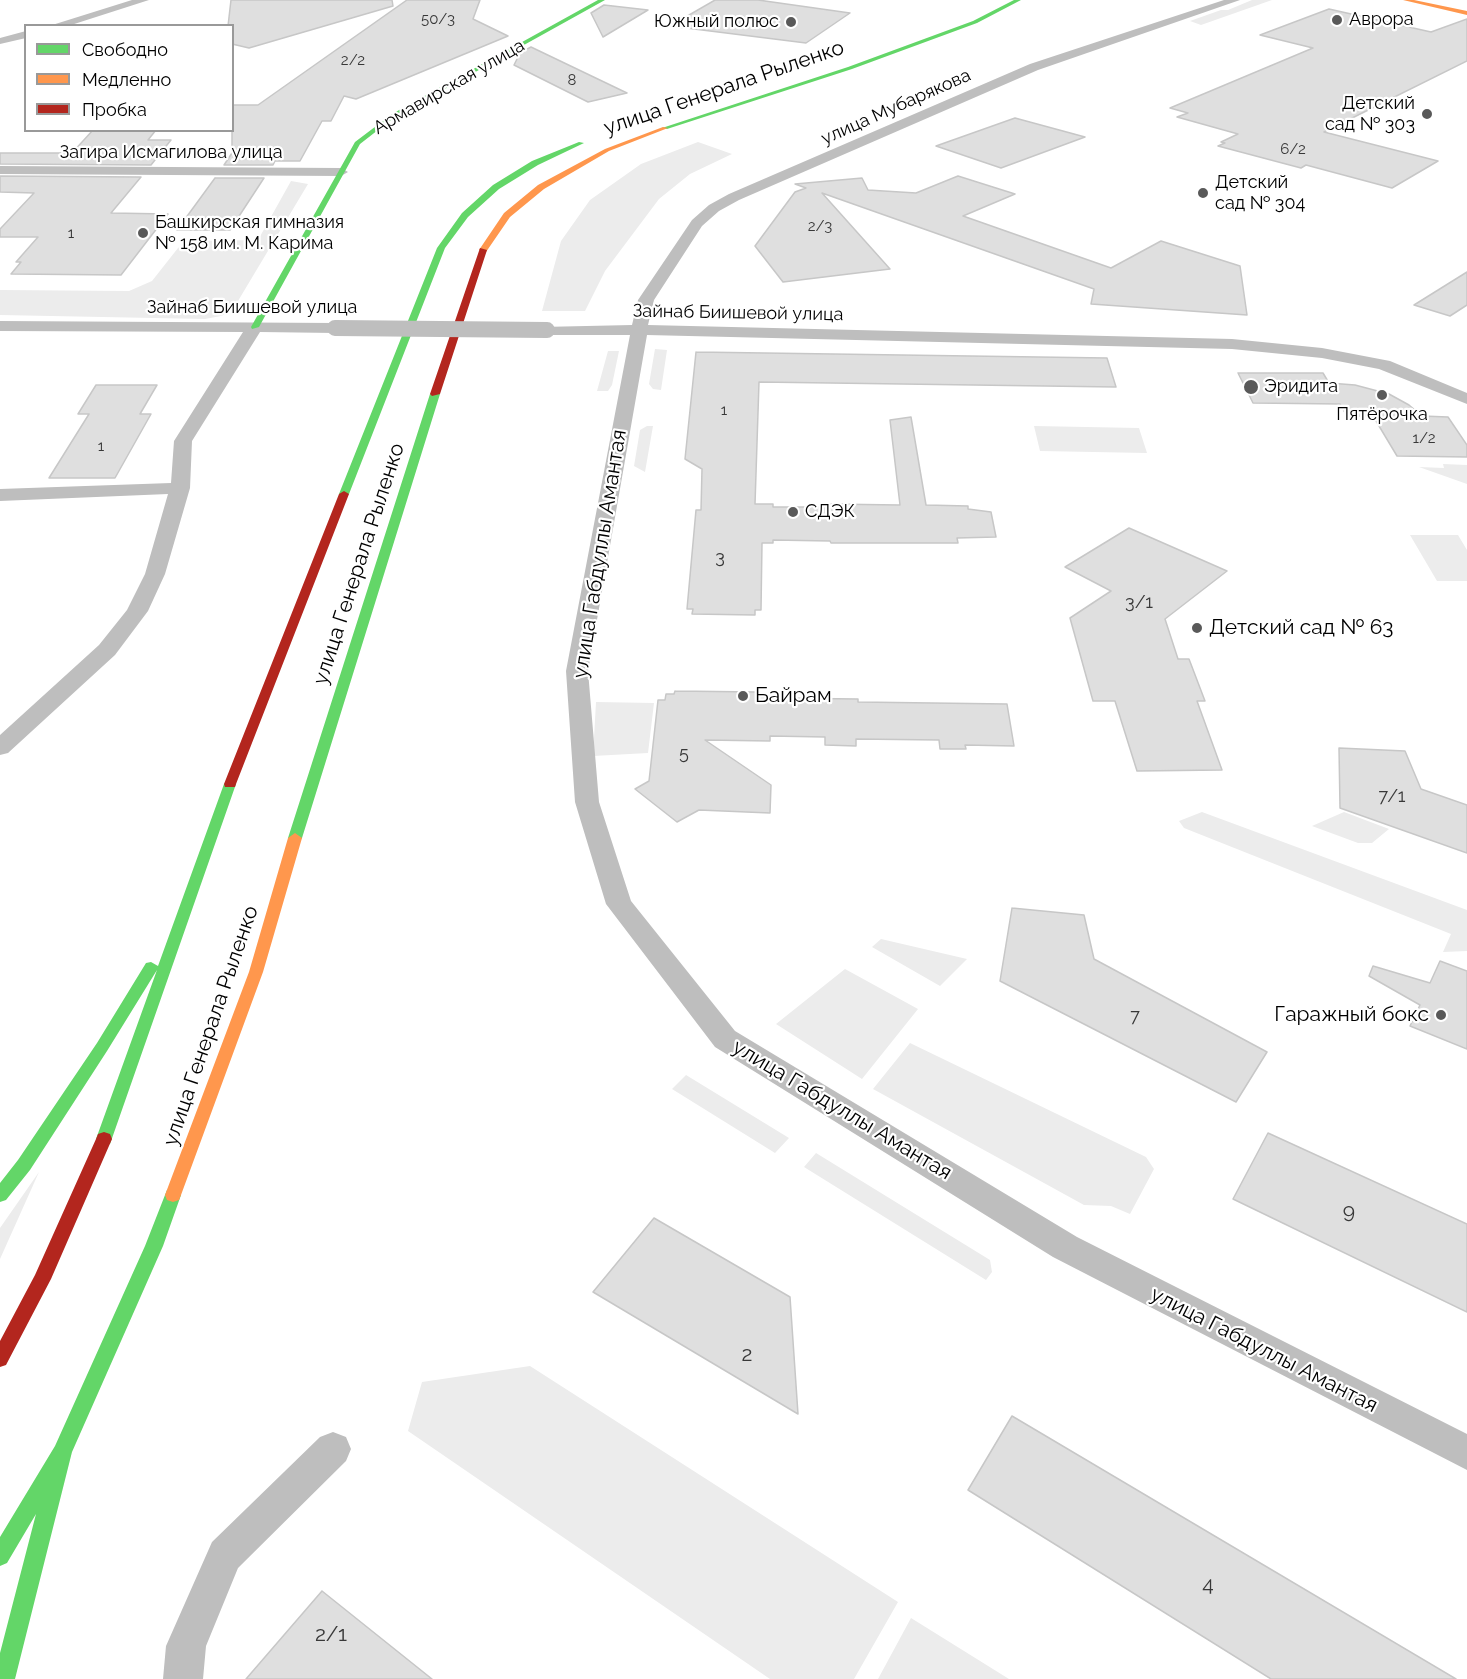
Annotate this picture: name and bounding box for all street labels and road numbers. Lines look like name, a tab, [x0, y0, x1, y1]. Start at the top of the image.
street label: Армавирская улица	[370, 35, 528, 139]
street label: улица Генерала Рыленко	[601, 35, 847, 141]
street label: улица Мубарякова	[818, 64, 974, 150]
street label: Загира Исмагилова улица	[60, 142, 282, 164]
street label: Зайнаб Биишевой улица	[147, 297, 357, 319]
street label: Зайнаб Биишевой улица	[632, 300, 844, 326]
street label: улица Габдуллы Амантая	[568, 428, 632, 680]
street label: улица Генерала Рыленко	[308, 440, 410, 688]
street label: улица Генерала Рыленко	[158, 903, 264, 1149]
street label: улица Габдуллы Амантая	[728, 1034, 956, 1186]
street label: улица Габдуллы Амантая	[1146, 1282, 1382, 1418]

